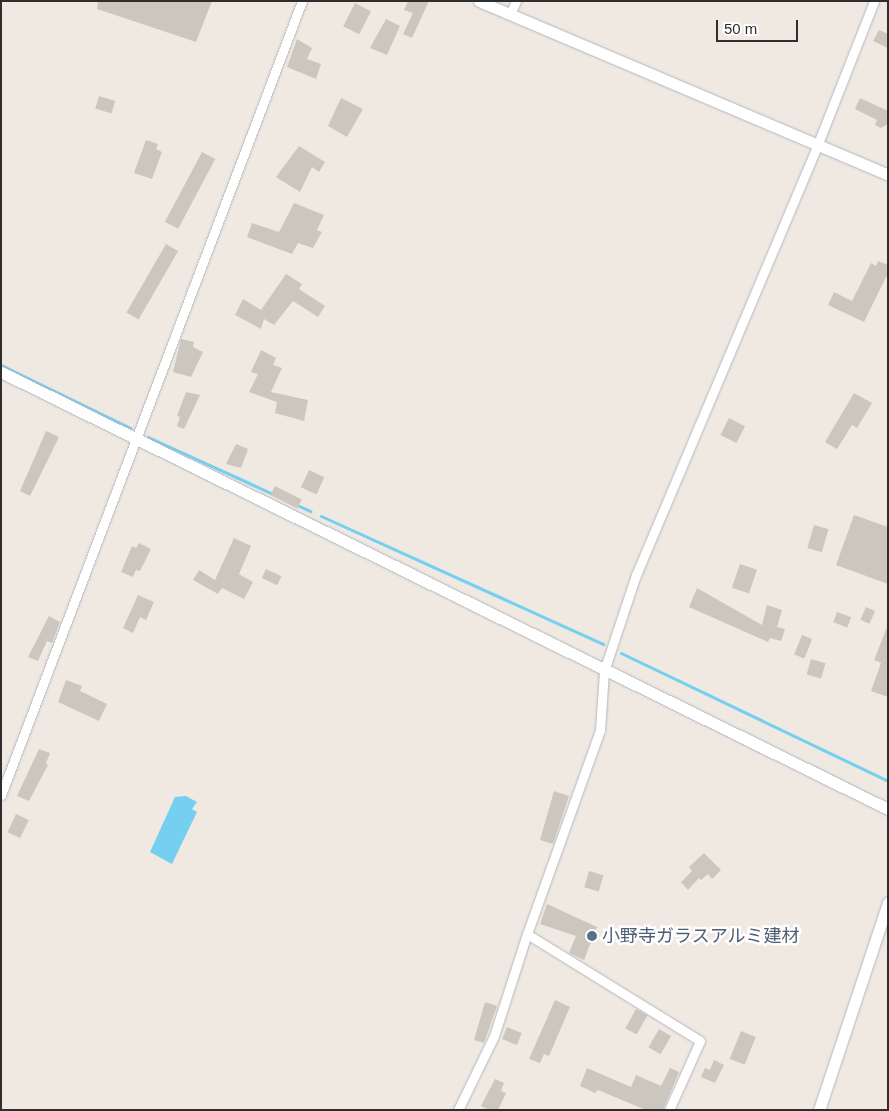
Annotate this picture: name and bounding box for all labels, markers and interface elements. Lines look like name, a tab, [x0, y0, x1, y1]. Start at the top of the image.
scale bar	[719, 10, 802, 42]
text: 50 m	[724, 20, 757, 37]
place label: 小野寺ガラスアルミ建材	[602, 925, 800, 947]
marker: 小野寺ガラスアルミ建材	[586, 930, 598, 942]

